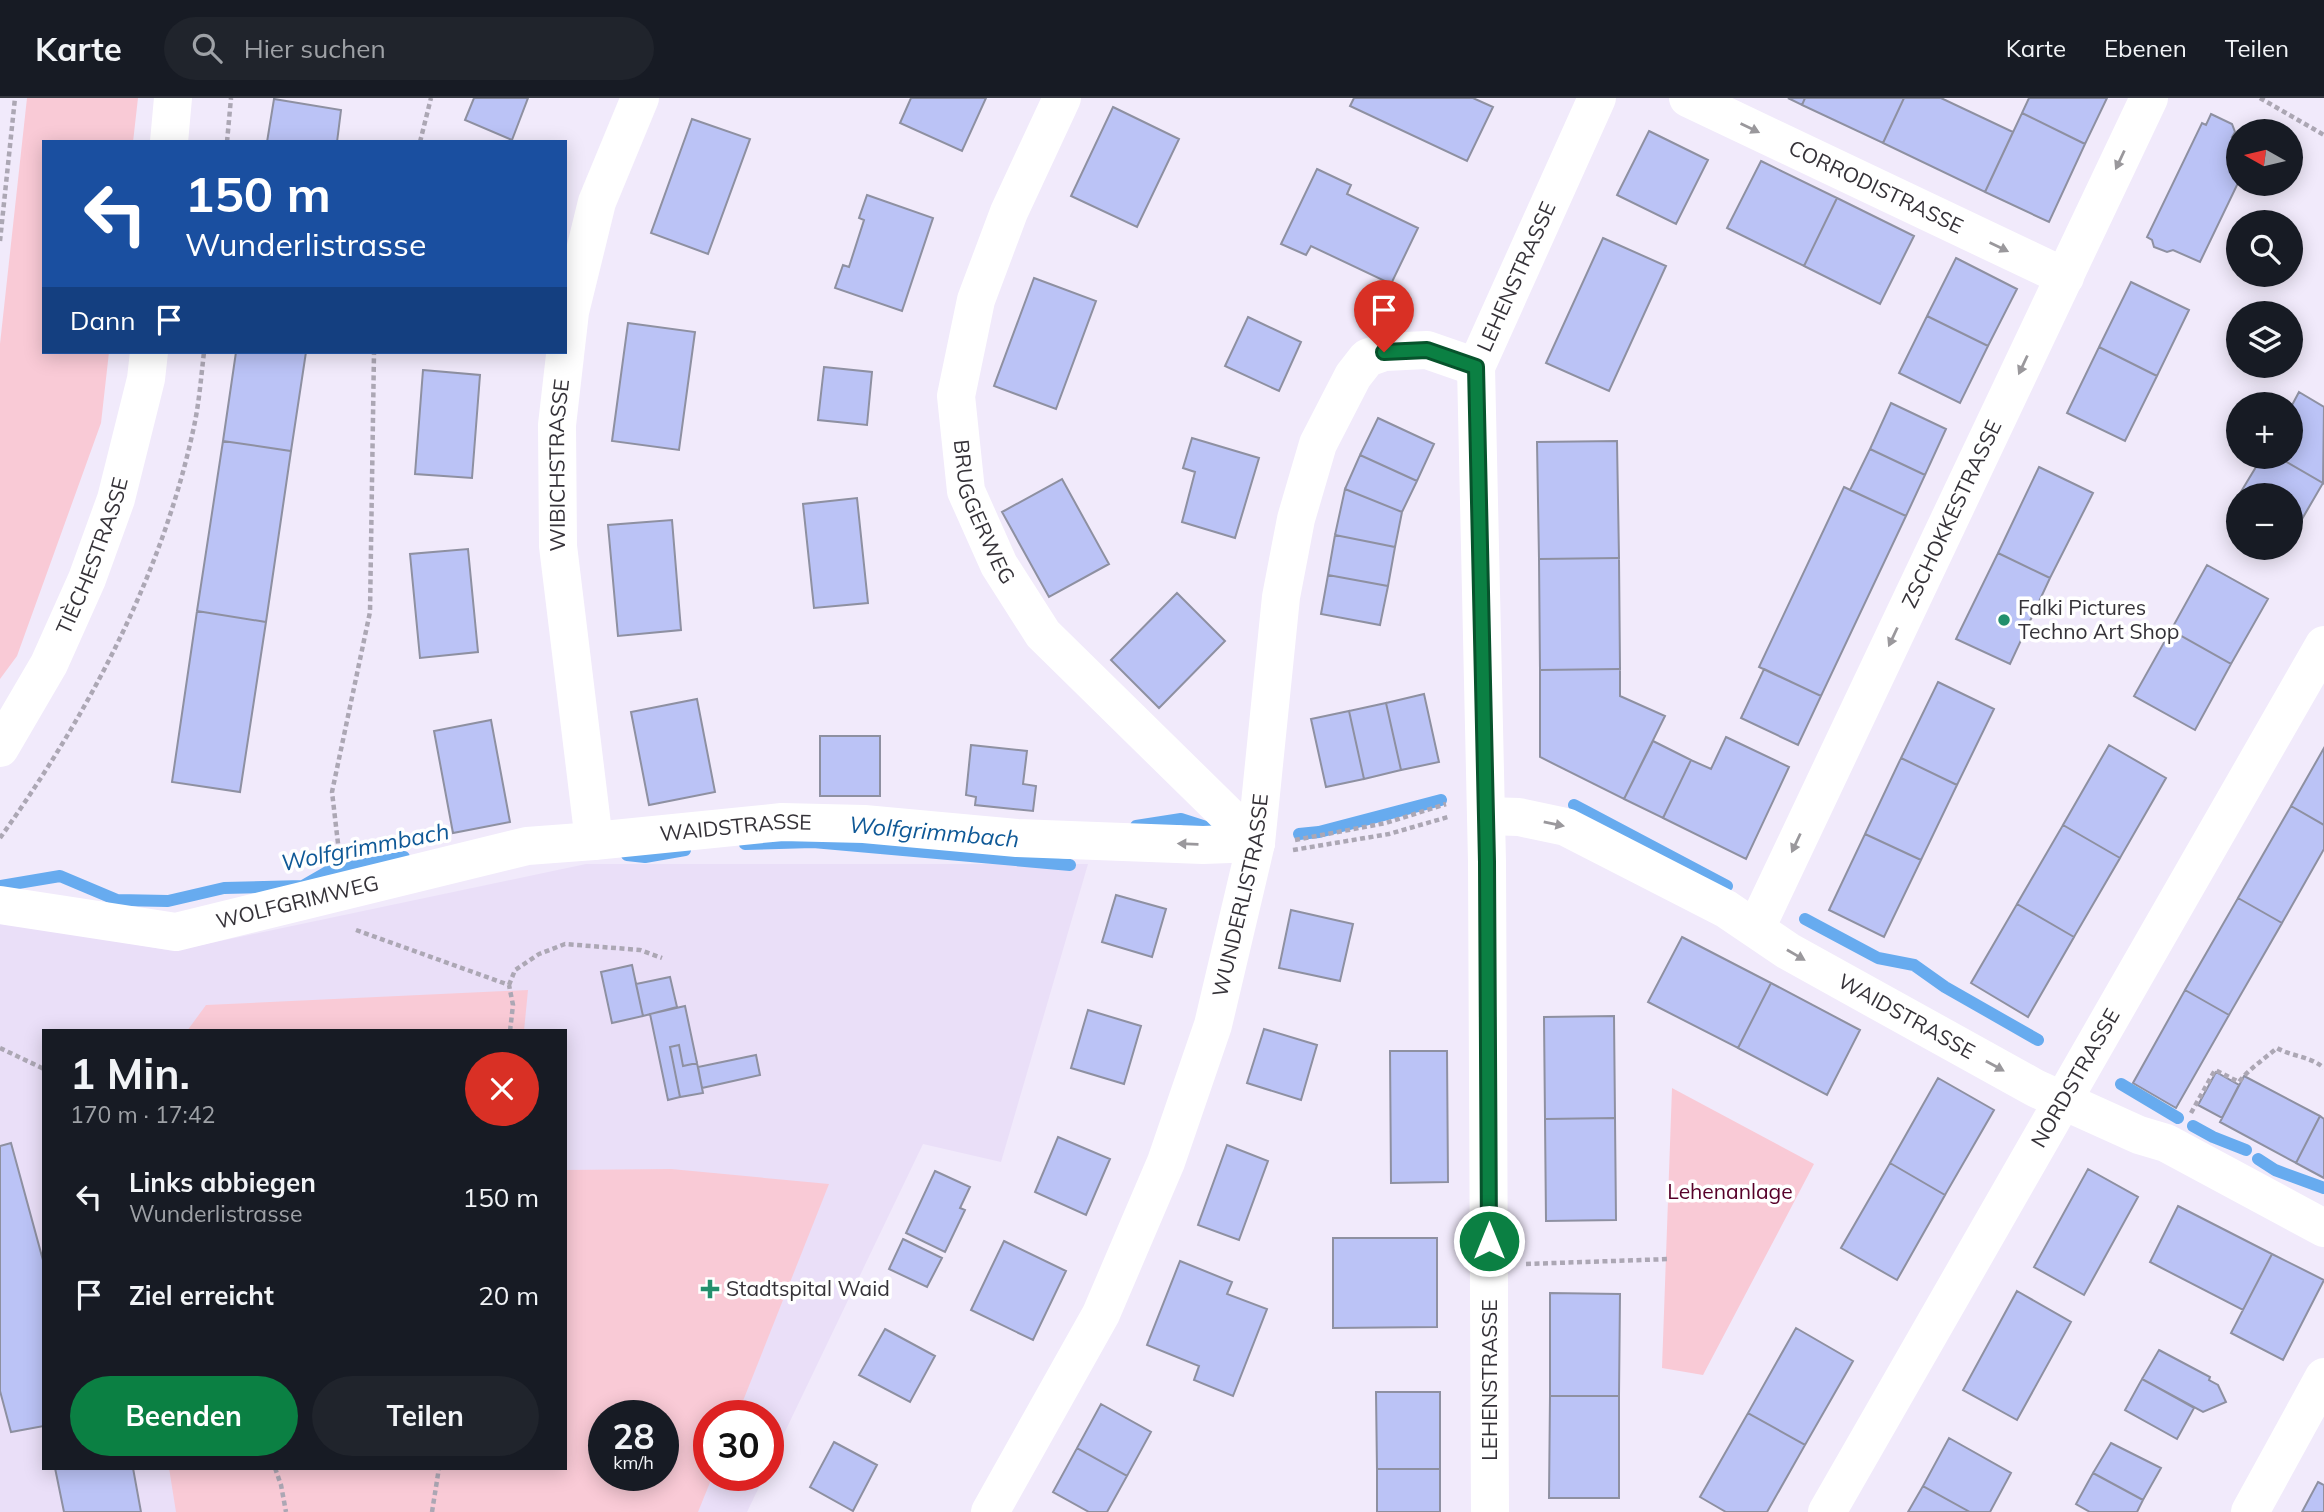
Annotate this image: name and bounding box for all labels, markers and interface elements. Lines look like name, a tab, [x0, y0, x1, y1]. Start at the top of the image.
search box	[164, 17, 654, 80]
text: Karte	[35, 28, 122, 69]
icon: search	[188, 29, 226, 67]
text: Hier suchen	[244, 32, 386, 65]
text: Karte	[2006, 33, 2066, 63]
text: Ebenen	[2104, 33, 2187, 63]
text: Teilen	[2225, 33, 2289, 63]
north arrow	[2226, 119, 2303, 196]
map controls	[2226, 119, 2303, 560]
one-way arrow	[1740, 122, 1760, 133]
street label: CORRODISTRASSE	[1785, 134, 1968, 239]
one-way arrow	[2114, 150, 2126, 170]
text: 150 m	[185, 163, 331, 224]
icon: left	[70, 168, 161, 259]
street label: LEHENSTRASSE	[1471, 197, 1561, 355]
button: search	[2226, 210, 2303, 287]
text: Wunderlistrasse	[185, 224, 426, 264]
one-way arrow	[1989, 241, 2009, 253]
pin	[1354, 280, 1414, 352]
icon: arrive	[1365, 291, 1403, 329]
icon: arrive	[150, 301, 188, 339]
button: layers	[2226, 301, 2303, 378]
text: Dann	[70, 304, 136, 337]
one-way arrow	[2017, 355, 2028, 375]
street label: WIBICHSTRASSE	[543, 378, 574, 552]
button: +	[2226, 392, 2303, 469]
street label: ZSCHOKKESTRASSE	[1896, 416, 2007, 612]
street label: BRUGGERWEG	[949, 438, 1022, 588]
street label: TIÈCHESTRASSE	[50, 474, 133, 638]
button: −	[2226, 483, 2303, 560]
place label: Falki Pictures Techno Art Shop	[2018, 594, 2179, 644]
marker: Falki Pictures Techno Art Shop	[1996, 612, 2012, 628]
one-way arrow	[1888, 627, 1899, 647]
street label: WUNDERLISTRASSE	[1206, 792, 1273, 999]
street label: WAIDSTRASSE	[658, 808, 812, 846]
water label: Wolfgrimmbach	[848, 810, 1020, 853]
water label: Wolfgrimmbach	[278, 816, 452, 877]
one-way arrow	[1543, 819, 1565, 830]
one-way arrow	[1790, 833, 1802, 853]
one-way arrow	[1176, 839, 1198, 850]
street label: WOLFGRIMWEG	[213, 869, 381, 934]
one-way arrow	[1786, 949, 1806, 961]
street label: WAIDSTRASSE	[1834, 967, 1980, 1064]
street label: NORDSTRASSE	[2025, 1004, 2125, 1152]
text: 1 Min.	[70, 1047, 190, 1100]
button: close	[465, 1052, 539, 1126]
one-way arrow	[1985, 1060, 2004, 1072]
text: 170 m · 17:42	[70, 1100, 215, 1129]
text: Links abbiegen	[129, 1166, 316, 1199]
icon: left	[70, 1178, 108, 1216]
park label: Lehenanlage	[1667, 1178, 1793, 1204]
text: 150 m	[463, 1181, 539, 1214]
text: Wunderlistrasse	[129, 1199, 303, 1228]
position arrow	[1452, 1204, 1526, 1278]
place label: Stadtspital Waid	[726, 1275, 890, 1301]
icon: arrive	[70, 1276, 108, 1314]
text: Ziel erreicht	[129, 1279, 274, 1312]
text: 20 m	[478, 1279, 539, 1312]
marker: Stadtspital Waid	[700, 1279, 720, 1299]
street label: LEHENSTRASSE	[1476, 1299, 1502, 1461]
button: Beenden	[70, 1376, 298, 1456]
button: Teilen	[312, 1376, 539, 1456]
speed limit sign: 30	[693, 1400, 784, 1491]
text: 28	[612, 1414, 655, 1458]
text: km/h	[613, 1451, 654, 1474]

